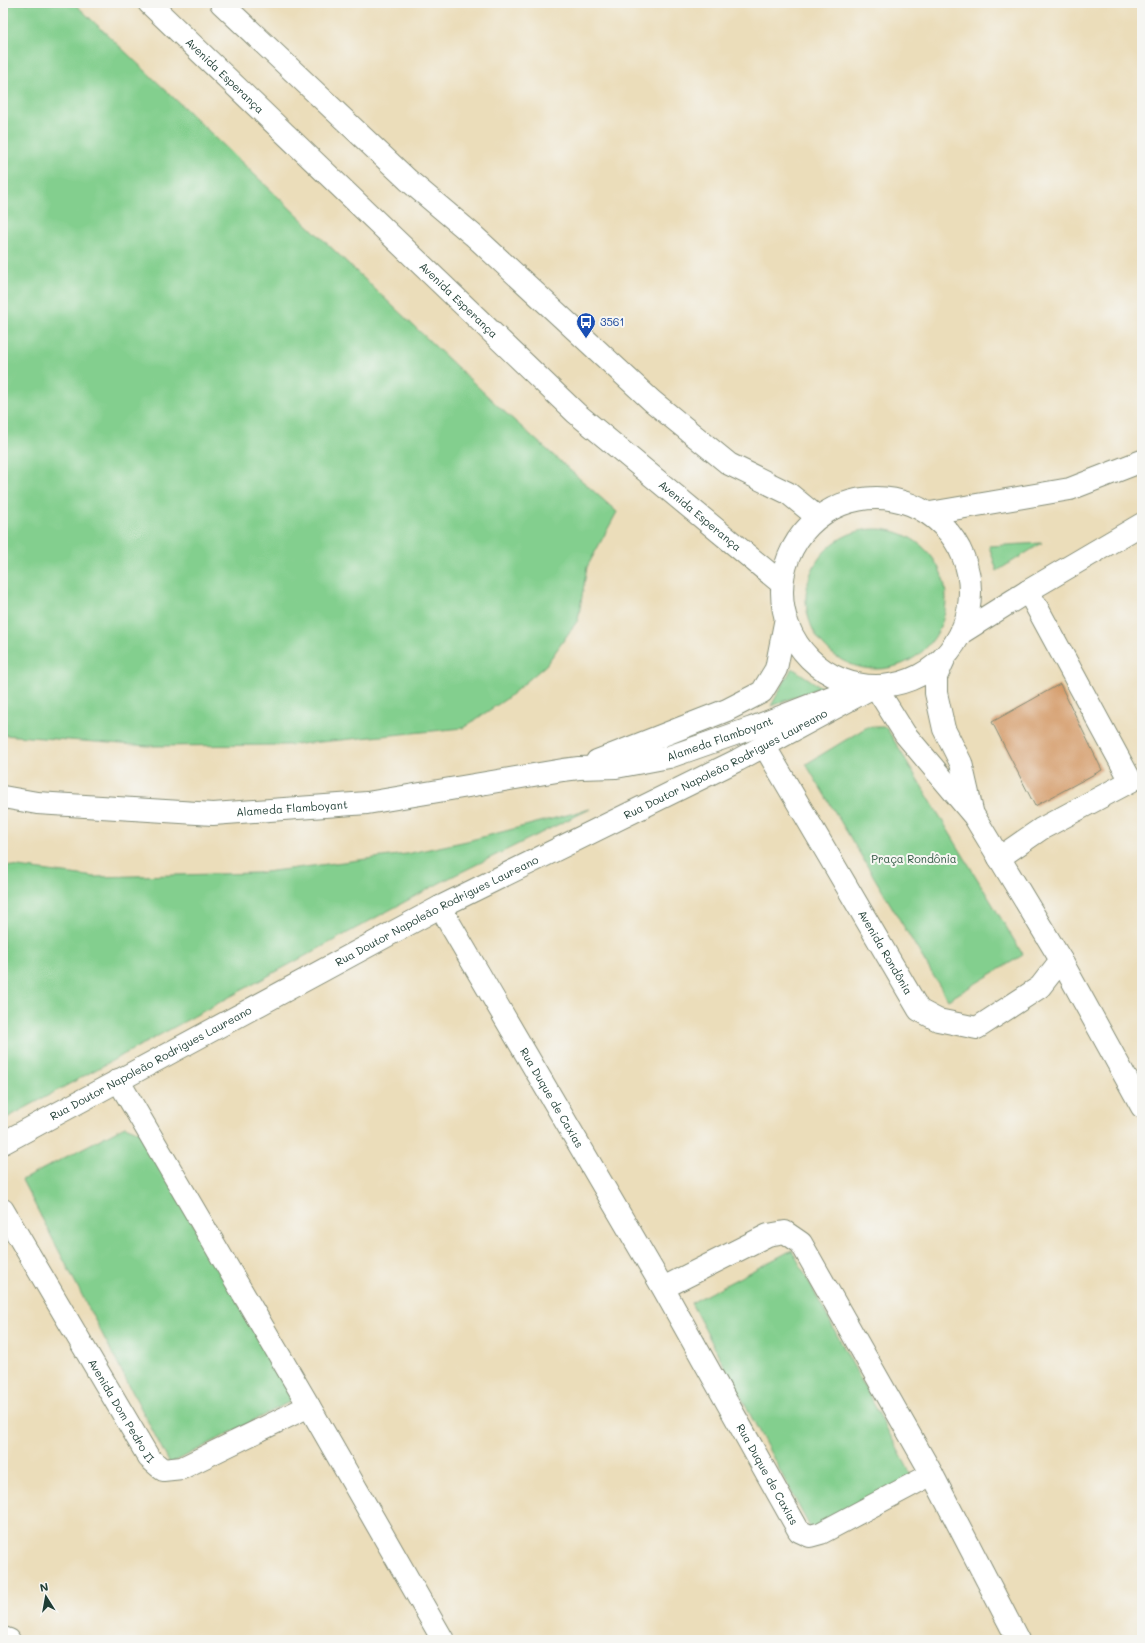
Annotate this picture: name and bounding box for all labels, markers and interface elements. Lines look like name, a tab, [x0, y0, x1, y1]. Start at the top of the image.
street label: Avenida Esperança	[183, 34, 268, 117]
street label: Avenida Esperança	[416, 259, 501, 341]
bus stop icon: 3561	[575, 311, 597, 339]
place label: 3561	[600, 314, 624, 329]
street label: Avenida Esperança	[656, 477, 745, 554]
street label: Rua Doutor Napoleão Rodrigues Laureano	[621, 705, 830, 822]
street label: Alameda Flamboyant	[664, 713, 775, 764]
street label: Alameda Flamboyant	[236, 796, 348, 819]
street label: Rua Doutor Napoleão Rodrigues Laureano	[332, 851, 541, 969]
park label: Praça Rondônia	[871, 851, 957, 866]
street label: Avenida Rondônia	[855, 907, 916, 997]
street label: Rua Doutor Napoleão Rodrigues Laureano	[47, 1002, 254, 1123]
street label: Rua Duque de Caxias	[517, 1045, 587, 1150]
street label: Avenida Dom Pedro II	[85, 1356, 158, 1466]
street label: Rua Duque de Caxias	[733, 1421, 802, 1527]
north arrow	[26, 1577, 66, 1617]
text: N	[38, 1579, 50, 1595]

